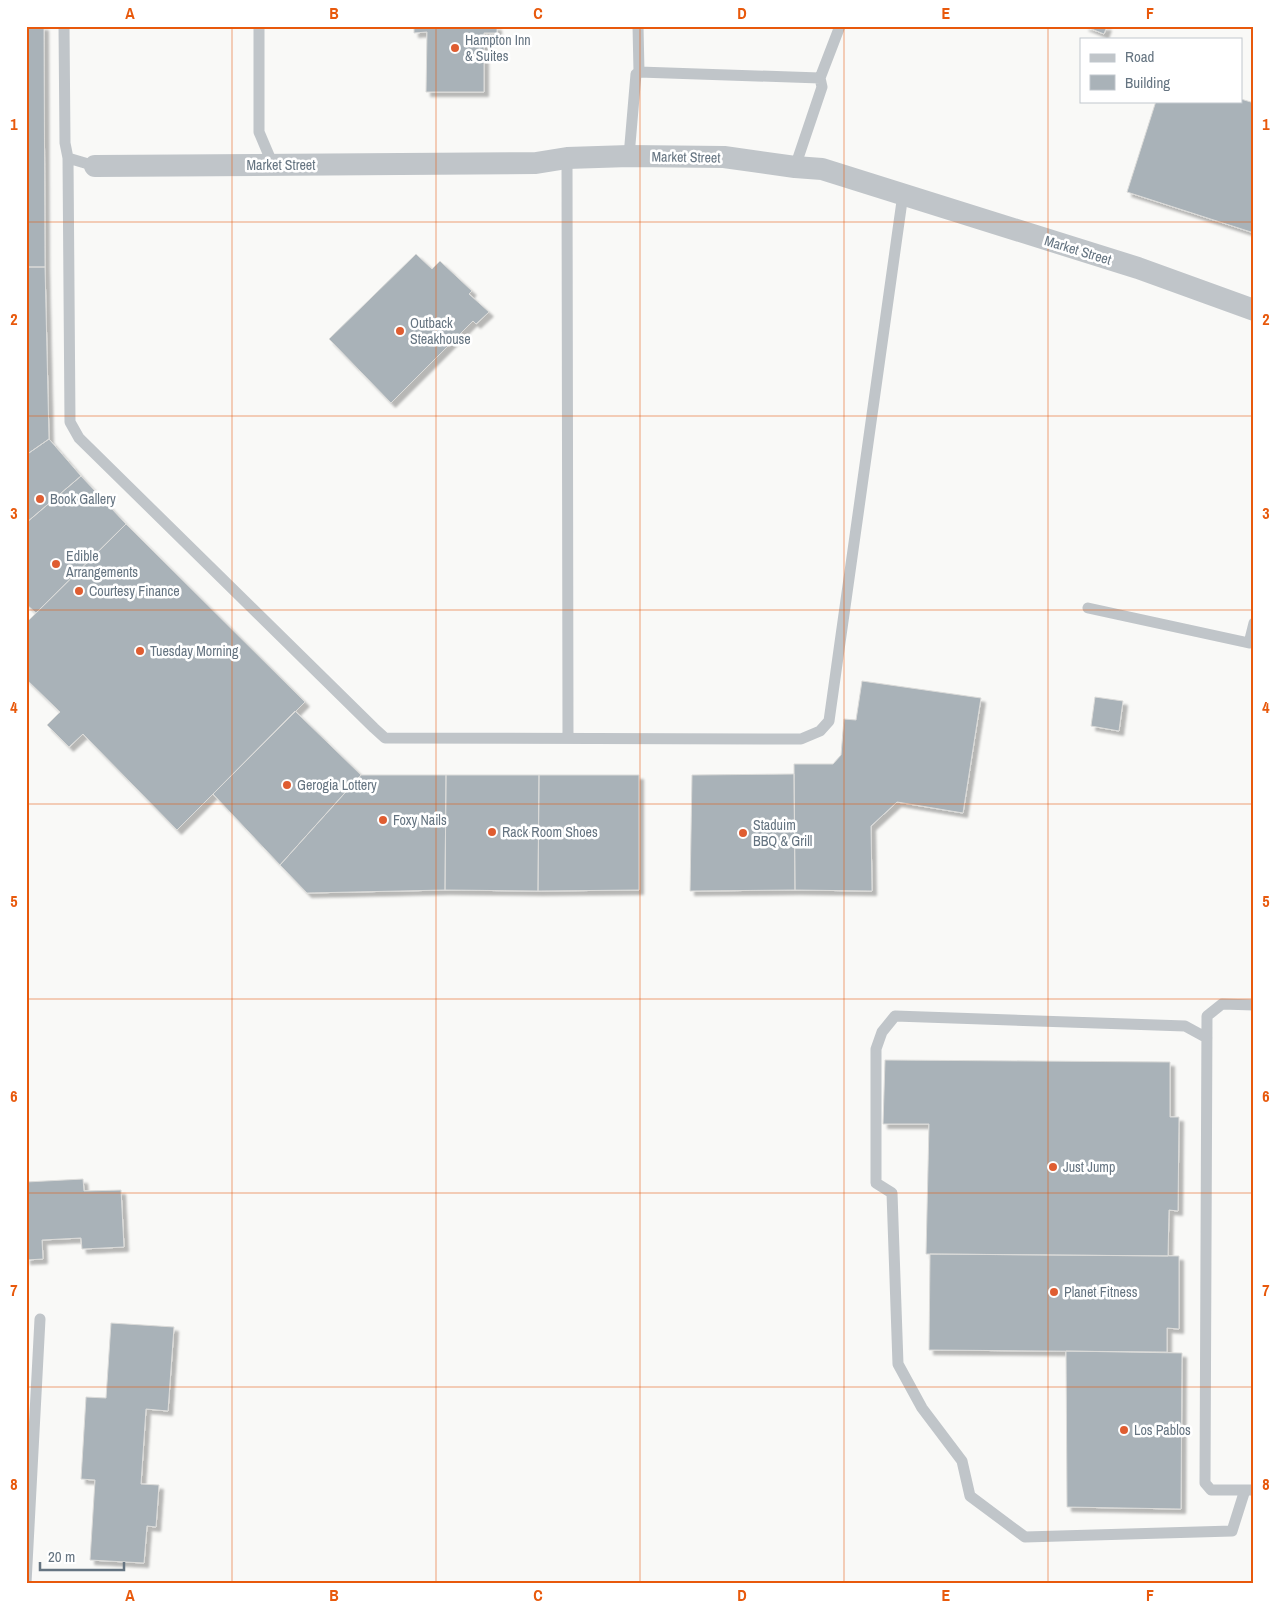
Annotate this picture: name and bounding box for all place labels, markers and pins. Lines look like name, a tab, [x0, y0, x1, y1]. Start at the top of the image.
place label: Hampton Inn & Suites	[465, 31, 531, 65]
marker: Hampton Inn & Suites	[449, 42, 461, 54]
place label: Outback Steakhouse	[410, 314, 471, 348]
marker: Outback Steakhouse	[394, 325, 406, 337]
place label: Book Gallery	[50, 490, 116, 508]
marker: Book Gallery	[34, 493, 46, 505]
place label: Edible Arrangements	[65, 547, 138, 581]
marker: Edible Arrangements	[50, 558, 62, 570]
place label: Courtesy Finance	[89, 582, 180, 600]
marker: Courtesy Finance	[73, 585, 85, 597]
place label: Tuesday Morning	[150, 642, 239, 660]
marker: Tuesday Morning	[134, 645, 146, 657]
place label: Gerogia Lottery	[297, 776, 377, 794]
marker: Gerogia Lottery	[281, 779, 293, 791]
place label: Foxy Nails	[393, 811, 447, 829]
marker: Foxy Nails	[377, 814, 389, 826]
place label: Staduim BBQ & Grill	[753, 816, 812, 850]
place label: Rack Room Shoes	[502, 823, 598, 841]
marker: Rack Room Shoes	[486, 826, 498, 838]
marker: Staduim BBQ & Grill	[737, 827, 749, 839]
place label: Just Jump	[1063, 1158, 1115, 1176]
marker: Just Jump	[1047, 1161, 1059, 1173]
place label: Planet Fitness	[1064, 1283, 1138, 1301]
marker: Planet Fitness	[1048, 1286, 1060, 1298]
place label: Los Pablos	[1134, 1421, 1191, 1439]
marker: Los Pablos	[1118, 1424, 1130, 1436]

